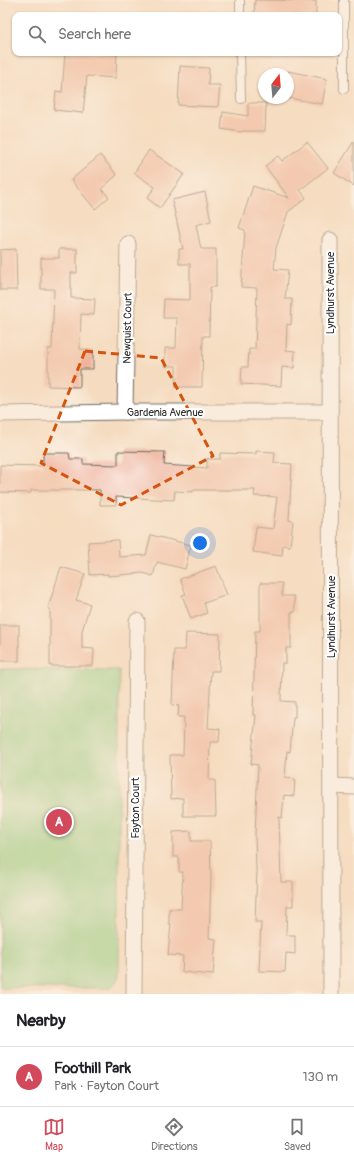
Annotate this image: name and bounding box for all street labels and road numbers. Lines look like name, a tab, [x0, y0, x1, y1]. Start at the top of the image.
street label: Lyndhurst Avenue	[324, 251, 337, 334]
street label: Newquist Court	[120, 292, 135, 364]
street label: Gardenia Avenue	[127, 406, 204, 419]
street label: Lyndhurst Avenue	[325, 575, 338, 658]
street label: Fayton Court	[129, 777, 142, 839]

